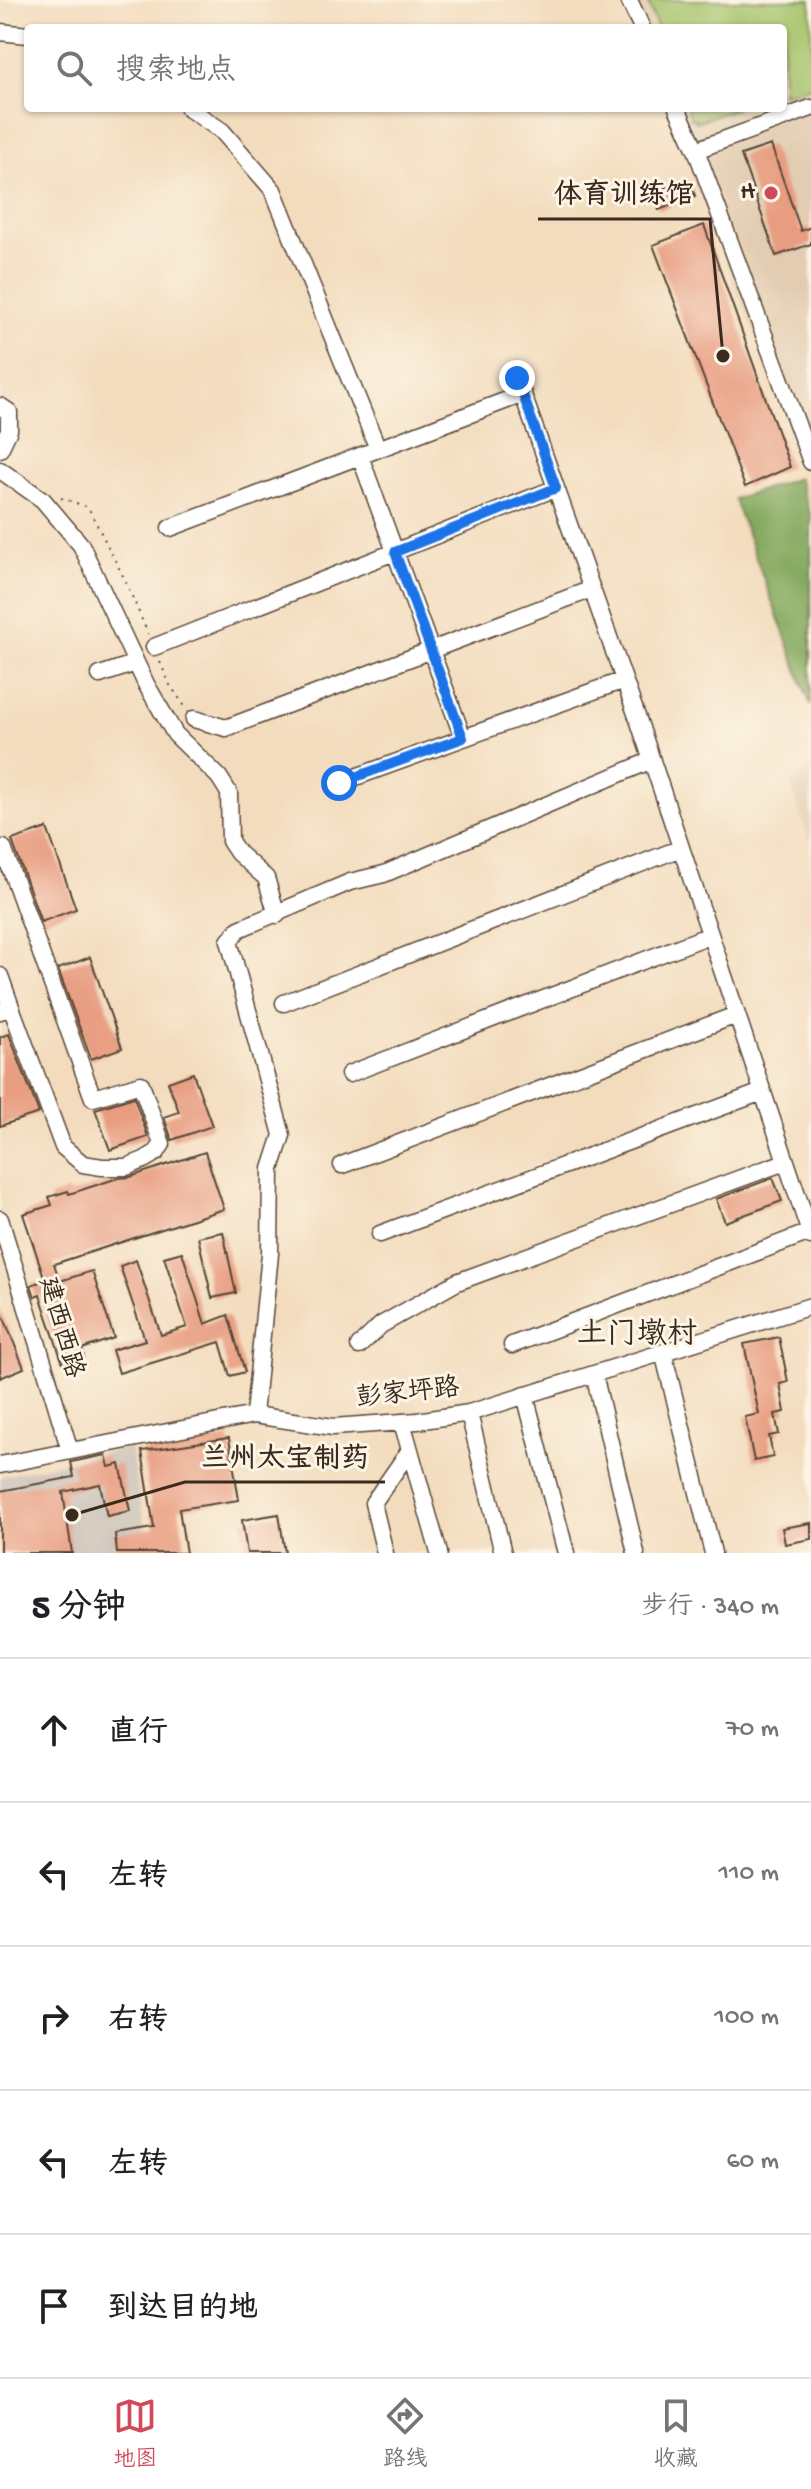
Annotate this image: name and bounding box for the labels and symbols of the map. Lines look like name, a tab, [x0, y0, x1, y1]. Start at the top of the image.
callout: 体育训练馆	[538, 167, 710, 219]
text: 体育训练馆	[554, 178, 694, 213]
place label: H	[740, 178, 755, 209]
marker: H	[762, 184, 780, 202]
route end	[499, 360, 535, 396]
route start	[321, 765, 357, 801]
street label: 建西西路	[30, 1273, 90, 1382]
district label: 土门墩村	[577, 1318, 697, 1354]
street label: 彭家坪路	[354, 1372, 461, 1416]
callout: 兰州太宝制药	[185, 1430, 385, 1482]
text: 兰州太宝制药	[201, 1443, 369, 1477]

